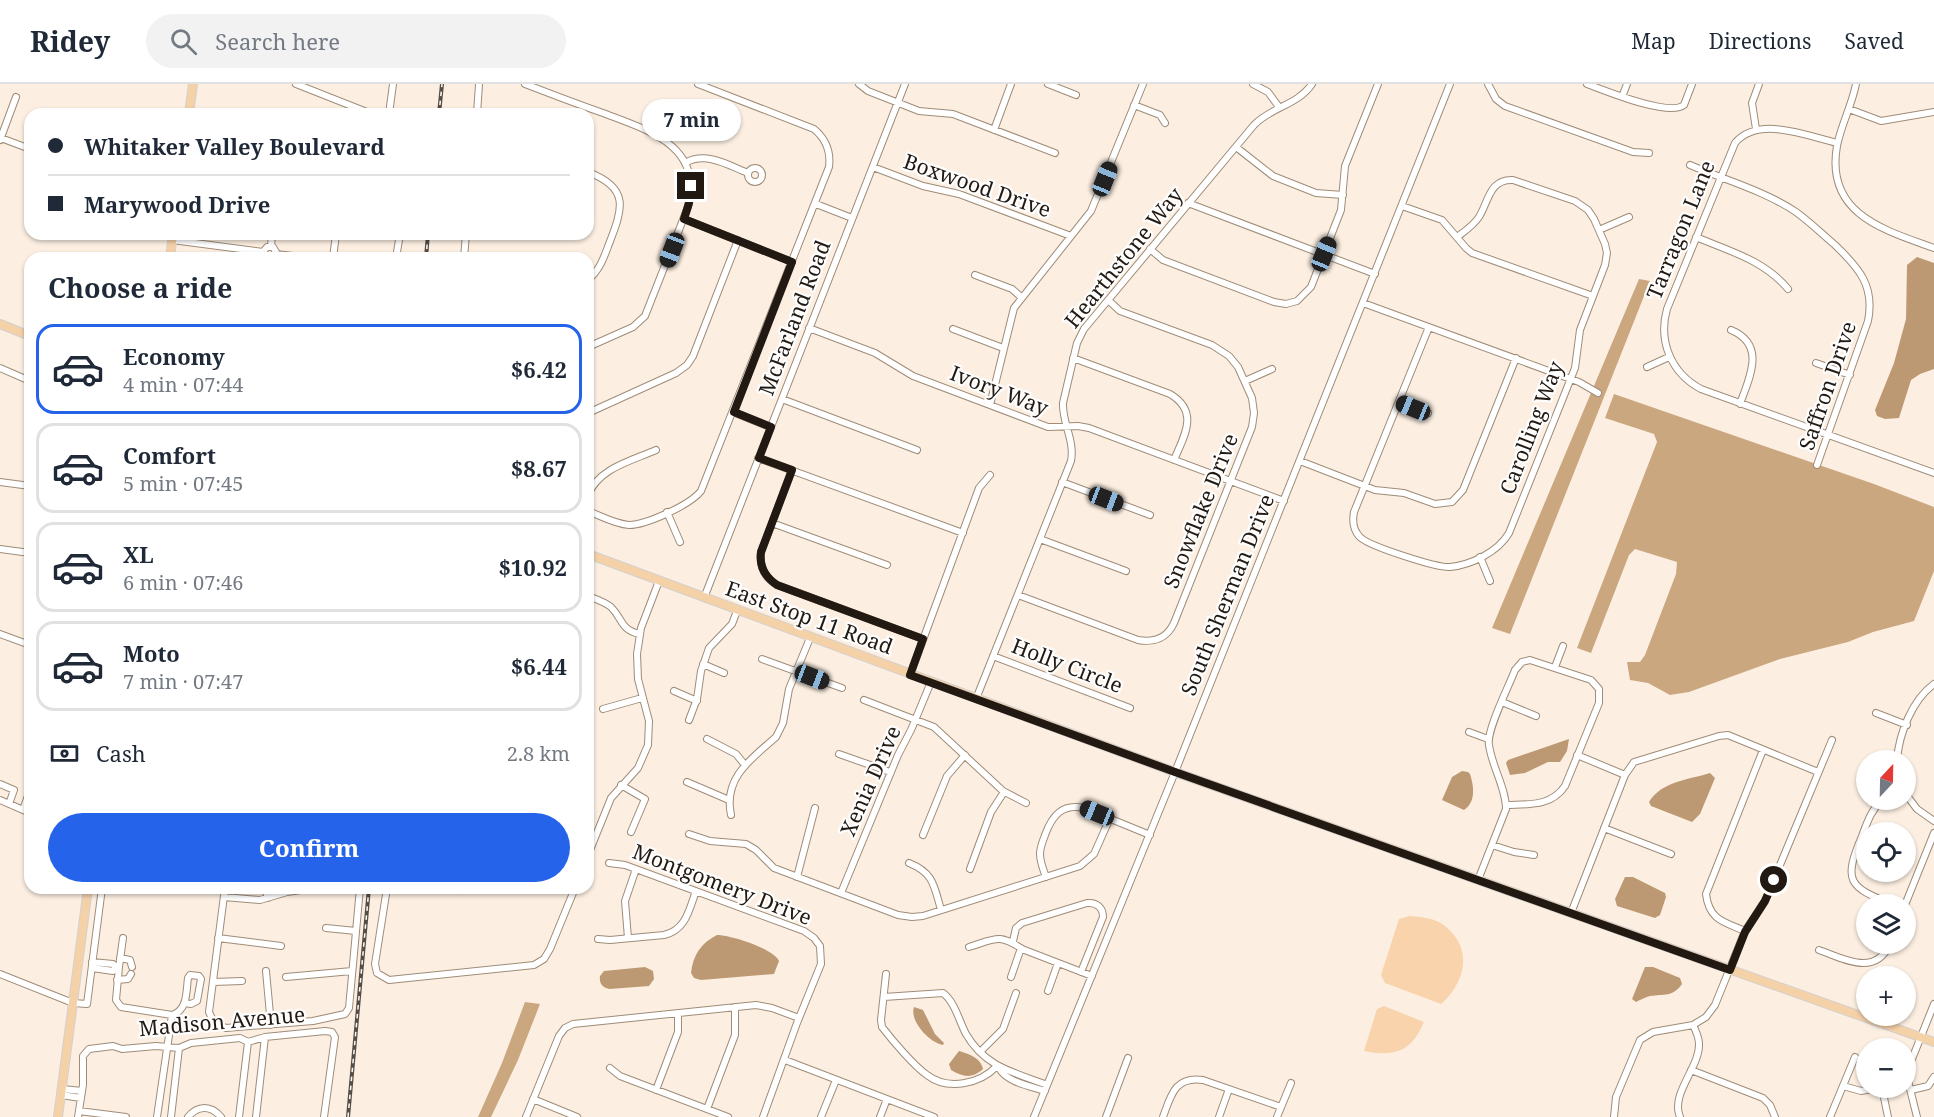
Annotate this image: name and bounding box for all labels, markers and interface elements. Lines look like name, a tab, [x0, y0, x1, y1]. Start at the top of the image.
search box	[146, 14, 566, 68]
text: Ridey	[30, 22, 110, 60]
icon: search	[167, 25, 200, 58]
text: Search here	[215, 26, 340, 56]
text: Map	[1631, 27, 1676, 55]
text: Directions	[1709, 27, 1811, 55]
text: Saved	[1844, 27, 1904, 55]
callout: 7 min	[642, 99, 740, 141]
text: 7 min	[663, 106, 720, 133]
text: Whitaker Valley Boulevard	[84, 131, 385, 161]
street label: Boxwood Drive	[900, 147, 1055, 223]
street label: Tarragon Lane	[1639, 156, 1721, 303]
car	[1090, 159, 1120, 199]
route end	[677, 172, 704, 199]
street label: Hearthstone Way	[1058, 181, 1189, 334]
text: Marywood Drive	[84, 189, 270, 219]
car	[657, 230, 687, 270]
car	[1309, 234, 1339, 274]
street label: McFarland Road	[752, 236, 837, 399]
text: Choose a ride	[48, 269, 233, 306]
street label: Saffron Drive	[1792, 318, 1862, 454]
text: Economy	[123, 341, 225, 371]
icon: car	[51, 342, 105, 396]
text: $6.42	[511, 354, 567, 384]
street label: Carolling Way	[1493, 357, 1569, 498]
street label: Ivory Way	[946, 359, 1053, 422]
text: 4 min · 07:44	[123, 371, 243, 398]
car	[1393, 393, 1433, 423]
street label: Snowflake Drive	[1156, 429, 1244, 592]
text: Comfort	[123, 440, 216, 470]
icon: car	[51, 441, 105, 495]
text: $8.67	[511, 453, 567, 483]
text: 5 min · 07:45	[123, 470, 243, 497]
car	[1086, 484, 1126, 514]
street label: South Sherman Drive	[1174, 490, 1280, 699]
text: XL	[123, 539, 154, 569]
icon: car	[51, 540, 105, 594]
text: $10.92	[498, 552, 567, 582]
text: 6 min · 07:46	[123, 569, 243, 596]
street label: East Stop 11 Road	[722, 574, 897, 660]
street label: Holly Circle	[1008, 631, 1127, 699]
text: Moto	[123, 638, 180, 668]
icon: car	[51, 639, 105, 693]
text: $6.44	[511, 651, 567, 681]
car	[792, 662, 832, 692]
text: 7 min · 07:47	[123, 668, 243, 695]
street label: Xenia Drive	[833, 721, 907, 840]
icon: cash	[48, 737, 81, 770]
text: Cash	[96, 738, 146, 768]
text: 2.8 km	[507, 740, 570, 767]
north arrow	[1856, 750, 1916, 810]
map controls	[1856, 750, 1916, 1098]
car	[1077, 798, 1117, 828]
button: Confirm	[48, 813, 570, 882]
button: locate	[1856, 822, 1916, 882]
street label: Montgomery Drive	[629, 837, 816, 931]
route start	[1760, 866, 1787, 893]
button: layers	[1856, 894, 1916, 954]
button: +	[1856, 966, 1916, 1026]
street label: Madison Avenue	[138, 1000, 306, 1042]
button: −	[1856, 1038, 1916, 1098]

